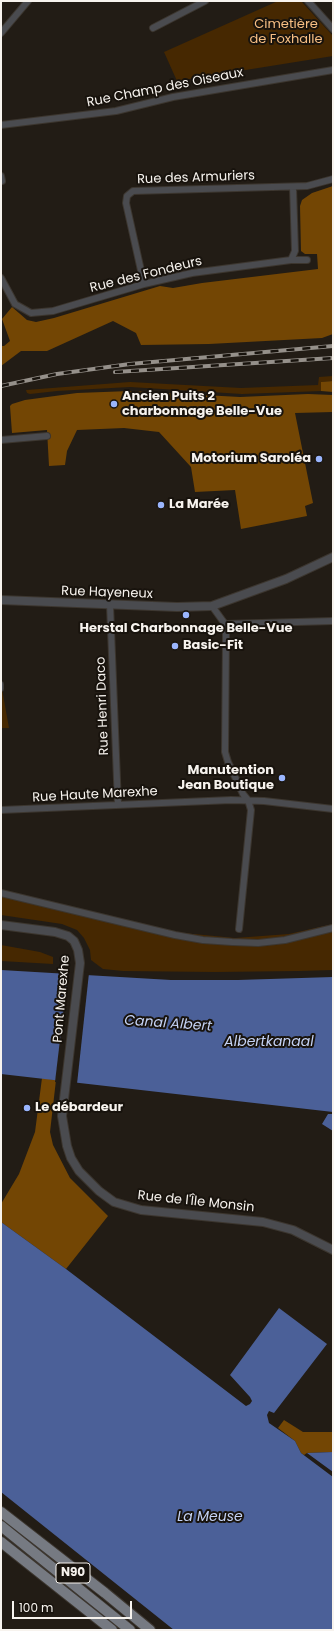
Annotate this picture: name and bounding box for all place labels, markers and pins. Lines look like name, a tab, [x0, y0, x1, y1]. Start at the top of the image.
place label: Ancien Puits 2 charbonnage Belle-Vue	[122, 389, 282, 420]
marker: Ancien Puits 2 charbonnage Belle-Vue	[109, 399, 119, 409]
place label: Motorium Saroléa	[191, 451, 311, 467]
marker: Motorium Saroléa	[314, 454, 324, 464]
place label: La Marée	[169, 497, 229, 513]
marker: La Marée	[156, 500, 166, 510]
marker: Herstal Charbonnage Belle-Vue	[181, 610, 191, 620]
place label: Herstal Charbonnage Belle-Vue	[79, 621, 293, 637]
place label: Basic-Fit	[183, 638, 243, 654]
marker: Basic-Fit	[170, 641, 180, 651]
place label: Manutention Jean Boutique	[178, 763, 274, 794]
marker: Manutention Jean Boutique	[277, 773, 287, 783]
place label: Le débardeur	[35, 1100, 123, 1116]
marker: Le débardeur	[22, 1103, 32, 1113]

